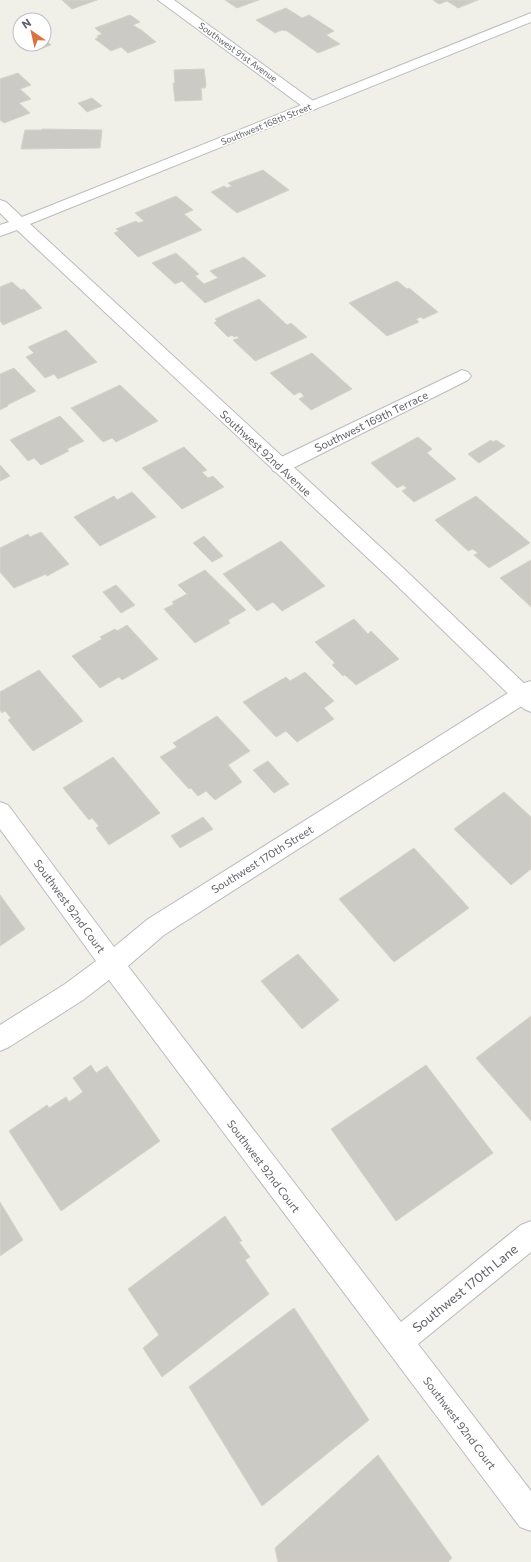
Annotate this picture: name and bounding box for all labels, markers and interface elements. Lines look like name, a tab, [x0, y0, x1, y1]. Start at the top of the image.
north arrow	[12, 12, 52, 52]
text: N	[19, 16, 33, 31]
street label: Southwest 91st Avenue	[197, 20, 280, 84]
street label: Southwest 168th Street	[219, 101, 313, 147]
street label: Southwest 169th Terrace	[312, 388, 430, 454]
street label: Southwest 92nd Avenue	[218, 407, 314, 499]
street label: Southwest 170th Street	[209, 822, 316, 896]
street label: Southwest 92nd Court	[32, 857, 109, 956]
street label: Southwest 92nd Court	[225, 1117, 303, 1215]
street label: Southwest 170th Lane	[409, 1241, 521, 1335]
street label: Southwest 92nd Court	[421, 1374, 499, 1472]

